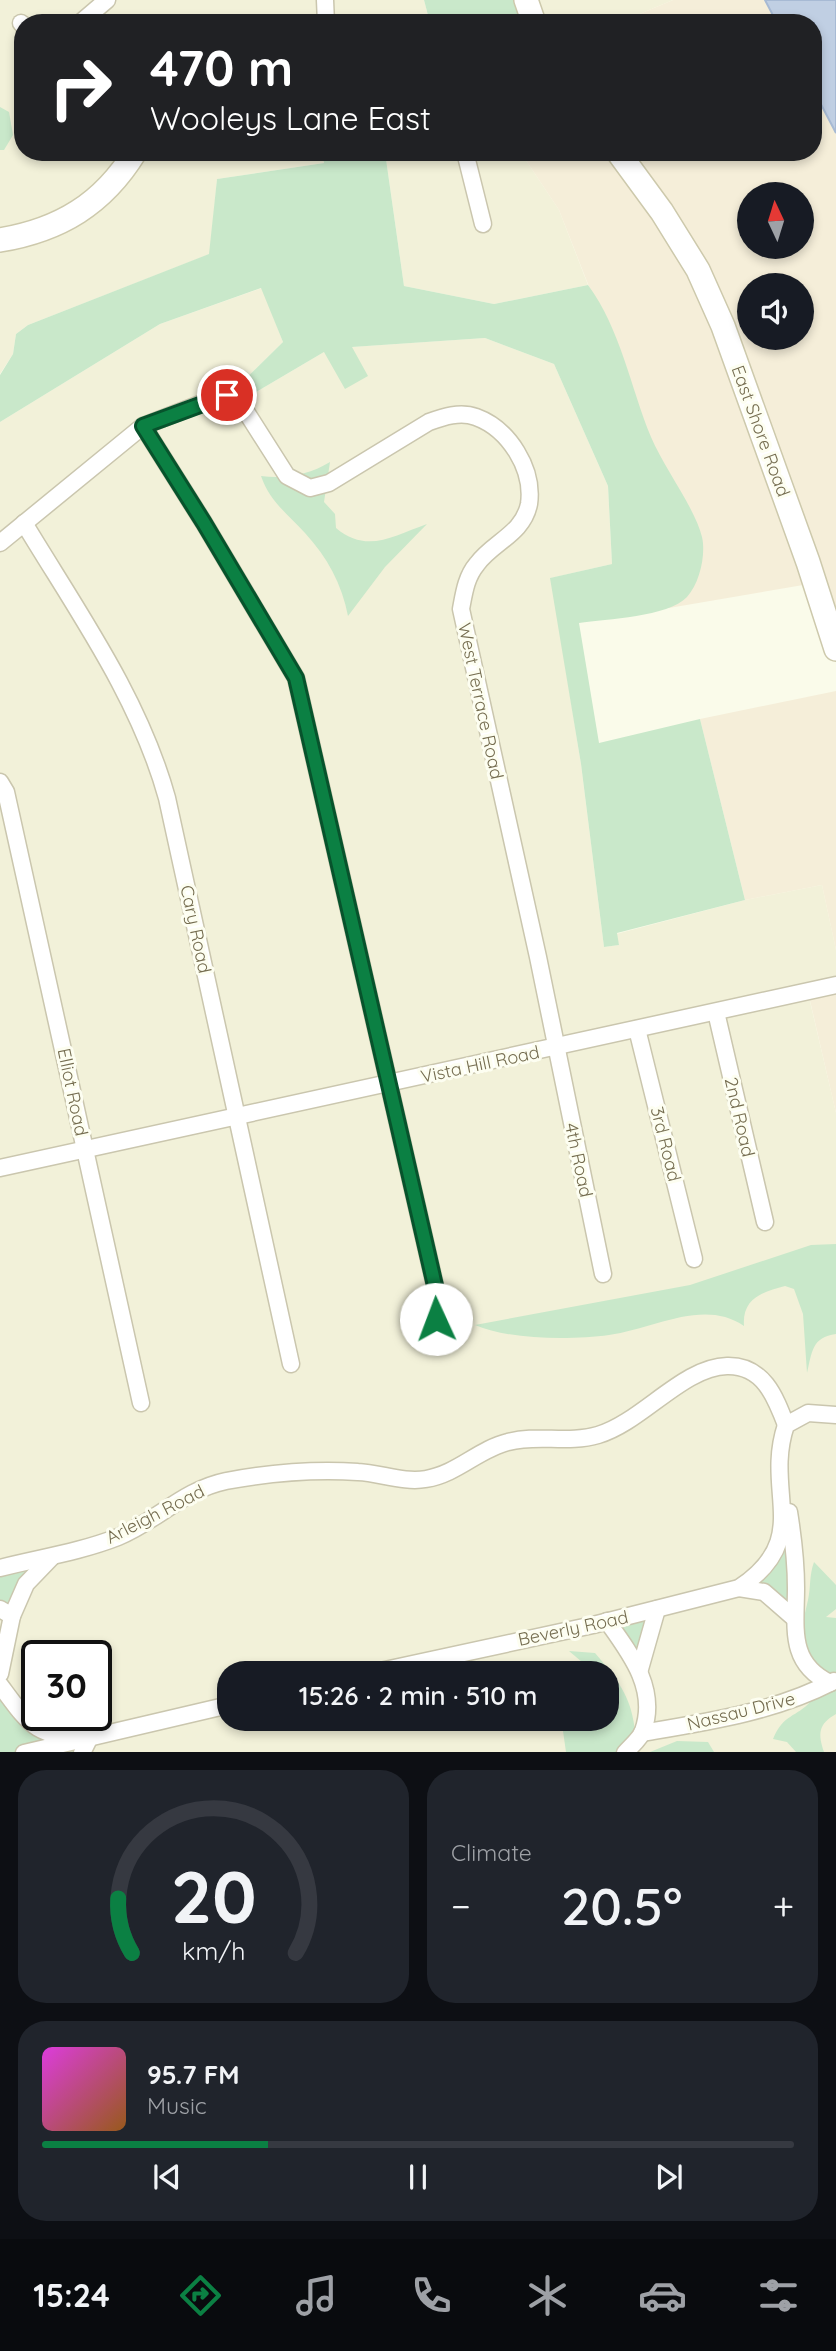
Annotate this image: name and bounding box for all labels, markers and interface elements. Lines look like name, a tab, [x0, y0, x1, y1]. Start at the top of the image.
text: 470 m	[150, 37, 293, 98]
icon: right	[35, 42, 126, 133]
text: Wooleys Lane East	[150, 98, 431, 138]
north arrow	[737, 182, 814, 259]
map controls	[737, 182, 814, 350]
button: sound	[737, 273, 814, 350]
street label: East Shore Road	[727, 362, 795, 500]
pin	[197, 365, 257, 425]
icon: arrive	[208, 376, 246, 414]
street label: West Terrace Road	[453, 621, 509, 781]
street label: Cary Road	[175, 883, 217, 975]
street label: Vista Hill Road	[418, 1040, 542, 1088]
street label: Elliot Road	[53, 1046, 93, 1138]
street label: 2nd Road	[720, 1075, 760, 1159]
street label: 3rd Road	[646, 1104, 686, 1184]
street label: 4th Road	[560, 1121, 598, 1199]
position arrow	[399, 1282, 473, 1356]
street label: Arleigh Road	[102, 1479, 208, 1549]
street label: Beverly Road	[516, 1605, 630, 1651]
speed limit sign: 30	[21, 1640, 112, 1731]
text: 15:26 · 2 min · 510 m	[299, 1679, 537, 1712]
street label: Nassau Drive	[685, 1687, 797, 1735]
text: Climate	[451, 1838, 532, 1867]
text: 20	[170, 1850, 257, 1941]
text: 20.5°	[561, 1873, 682, 1938]
text: −	[451, 1882, 471, 1930]
text: +	[773, 1882, 794, 1930]
text: km/h	[182, 1934, 245, 1965]
text: 95.7 FM	[147, 2058, 240, 2091]
text: Music	[147, 2091, 207, 2120]
icon: previous	[148, 2158, 186, 2196]
icon: pause	[399, 2158, 437, 2196]
icon: next	[650, 2158, 688, 2196]
icon: directions	[176, 2271, 225, 2320]
icon: music	[292, 2271, 341, 2320]
icon: phone	[407, 2271, 456, 2320]
icon: climate	[523, 2271, 572, 2320]
icon: car	[638, 2271, 687, 2320]
icon: filters	[754, 2271, 803, 2320]
text: 15:24	[33, 2275, 110, 2315]

